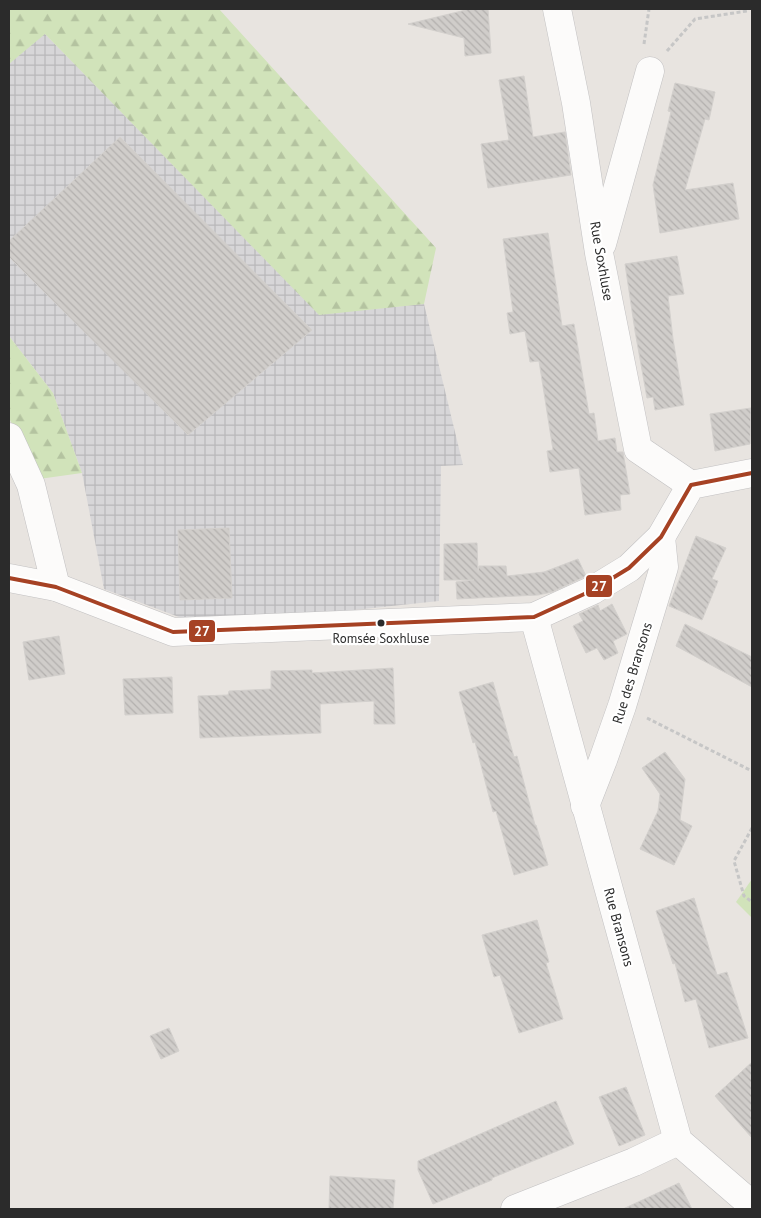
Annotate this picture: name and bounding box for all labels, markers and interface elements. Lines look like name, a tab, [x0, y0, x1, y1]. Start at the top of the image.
street label: Rue Soxhluse	[586, 220, 618, 302]
line badge: 27	[585, 574, 613, 598]
text: 27	[591, 577, 607, 595]
marker: Romsée Soxhluse	[376, 618, 386, 628]
line badge: 27	[188, 619, 216, 643]
street label: Rue des Bransons	[608, 620, 656, 726]
text: 27	[194, 622, 210, 640]
place label: Romsée Soxhluse	[333, 630, 429, 647]
street label: Rue Bransons	[600, 886, 638, 969]

